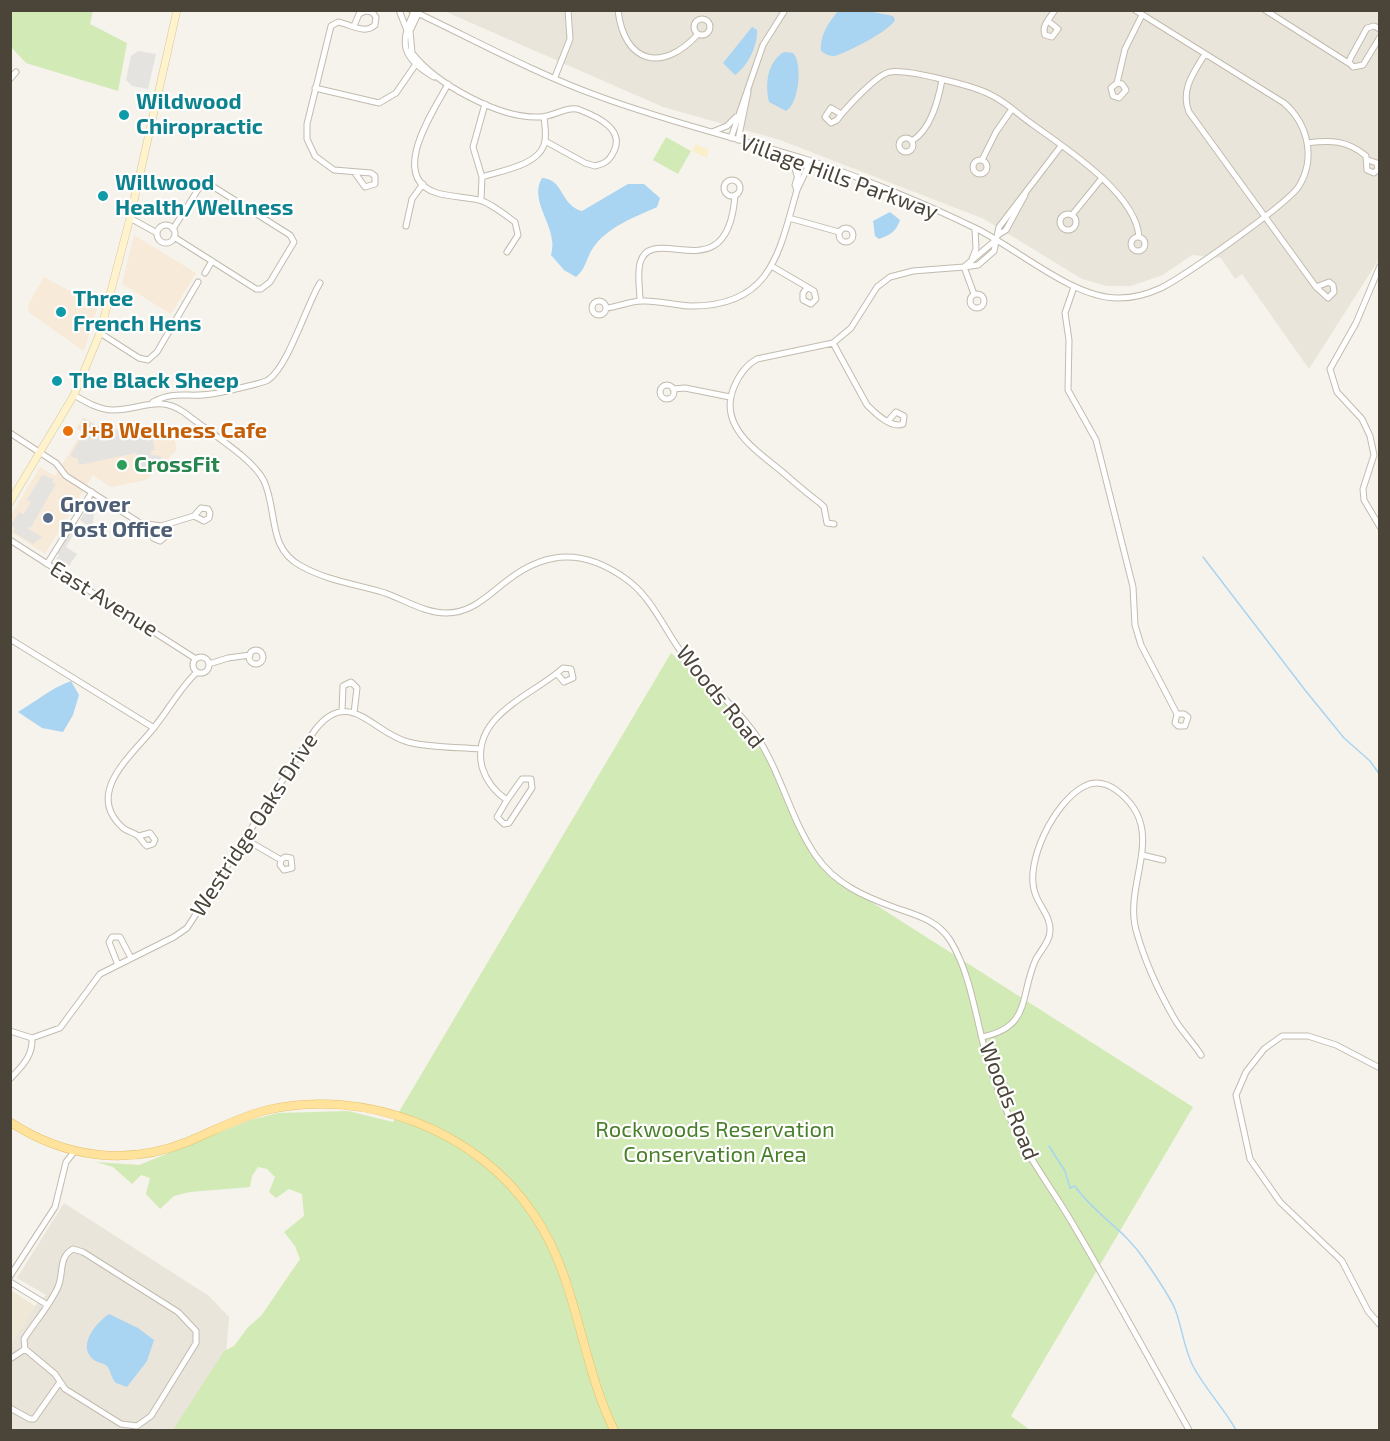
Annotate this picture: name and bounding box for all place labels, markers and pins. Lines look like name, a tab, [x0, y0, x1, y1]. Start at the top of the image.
place label: Wildwood Chiropractic	[136, 89, 263, 140]
marker: Wildwood Chiropractic	[117, 108, 131, 122]
place label: Willwood Health/Wellness	[115, 170, 293, 222]
marker: Willwood Health/Wellness	[96, 189, 110, 203]
place label: Three French Hens	[73, 286, 201, 338]
marker: Three French Hens	[54, 305, 68, 319]
place label: The Black Sheep	[69, 368, 239, 394]
marker: The Black Sheep	[50, 374, 64, 388]
place label: J+B Wellness Cafe	[80, 418, 267, 444]
marker: J+B Wellness Cafe	[61, 424, 75, 438]
place label: CrossFit	[134, 452, 220, 478]
marker: CrossFit	[115, 458, 129, 472]
place label: Grover Post Office	[60, 492, 173, 544]
marker: Grover Post Office	[41, 511, 55, 525]

